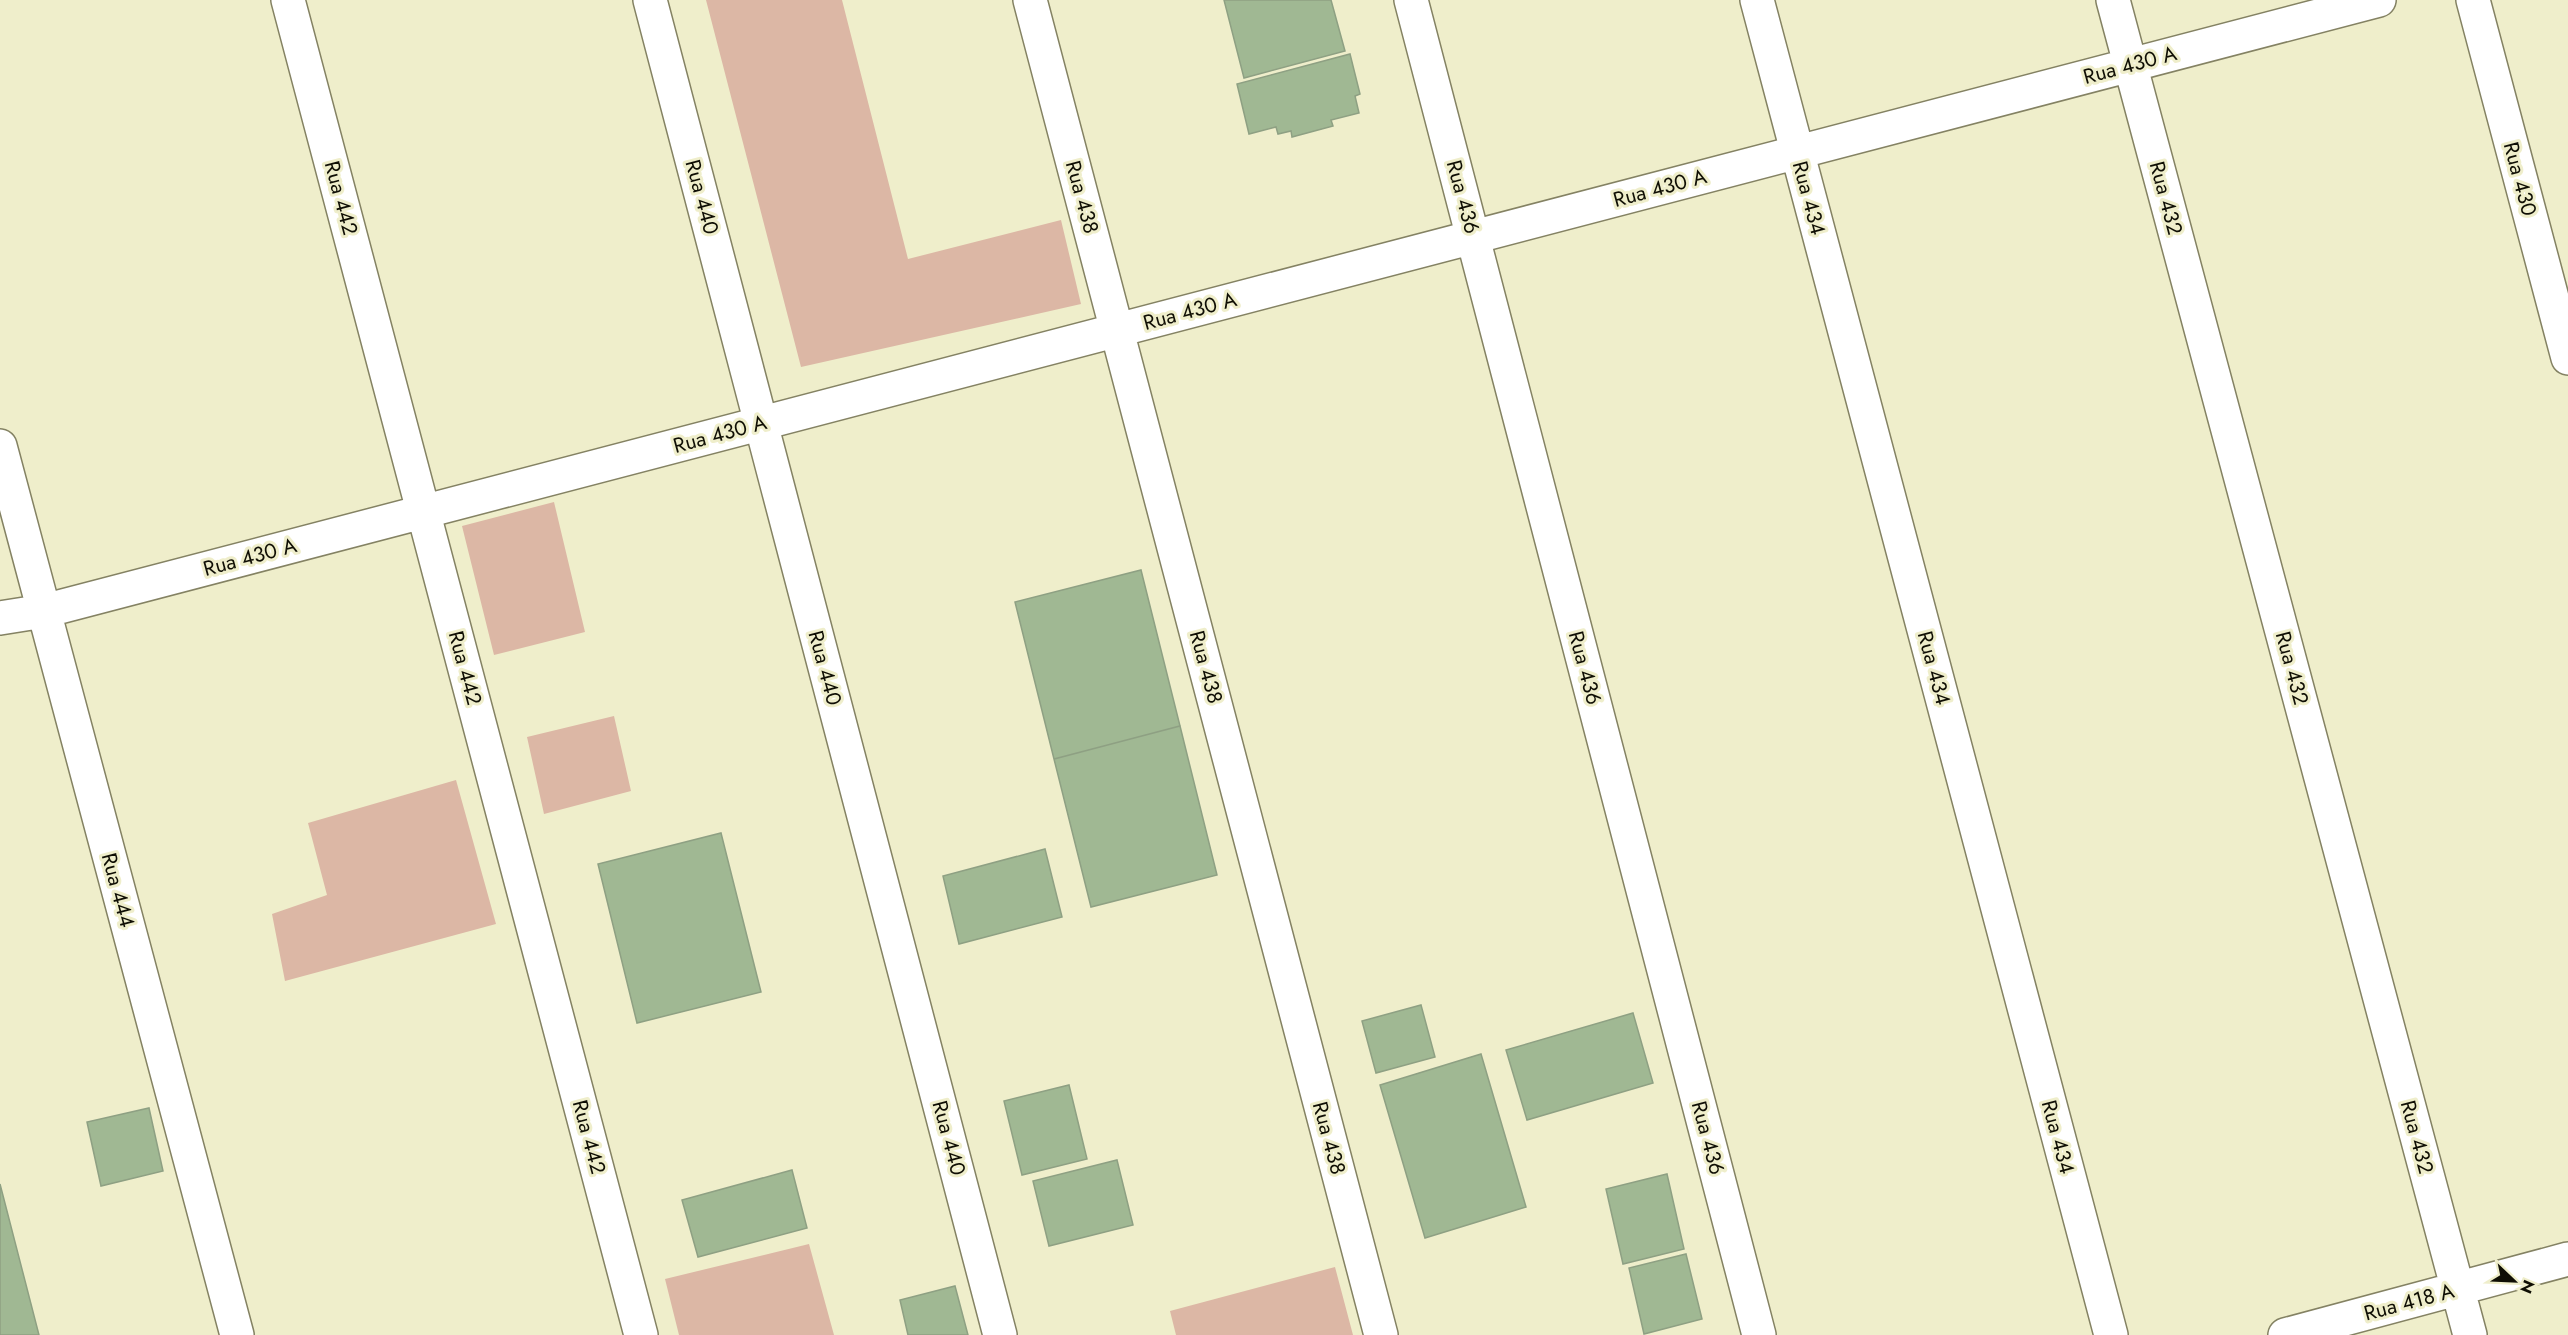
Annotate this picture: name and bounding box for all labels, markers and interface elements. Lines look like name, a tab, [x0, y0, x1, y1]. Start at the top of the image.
street label: Rua 430 A	[2080, 38, 2180, 92]
street label: Rua 430	[2496, 139, 2544, 219]
street label: Rua 440	[678, 156, 726, 238]
street label: Rua 438	[1058, 157, 1106, 237]
street label: Rua 436	[1439, 157, 1487, 237]
street label: Rua 442	[317, 158, 365, 238]
street label: Rua 434	[1785, 158, 1833, 238]
street label: Rua 432	[2142, 158, 2190, 238]
street label: Rua 430 A	[1610, 161, 1710, 215]
street label: Rua 430 A	[1140, 284, 1240, 338]
street label: Rua 430 A	[670, 407, 770, 461]
street label: Rua 430 A	[200, 530, 300, 584]
street label: Rua 440	[801, 627, 849, 709]
street label: Rua 438	[1182, 627, 1230, 707]
street label: Rua 442	[441, 628, 489, 708]
street label: Rua 436	[1561, 628, 1609, 708]
street label: Rua 434	[1910, 628, 1958, 708]
street label: Rua 432	[2268, 628, 2316, 708]
street label: Rua 444	[94, 849, 142, 931]
street label: Rua 442	[565, 1097, 613, 1177]
street label: Rua 440	[925, 1097, 973, 1179]
street label: Rua 434	[2034, 1097, 2082, 1177]
street label: Rua 432	[2393, 1097, 2441, 1177]
street label: Rua 438	[1305, 1098, 1353, 1178]
street label: Rua 436	[1684, 1098, 1732, 1178]
north arrow	[2484, 1251, 2544, 1311]
street label: Rua 418 A	[2360, 1276, 2458, 1328]
text: N	[2514, 1276, 2540, 1297]

